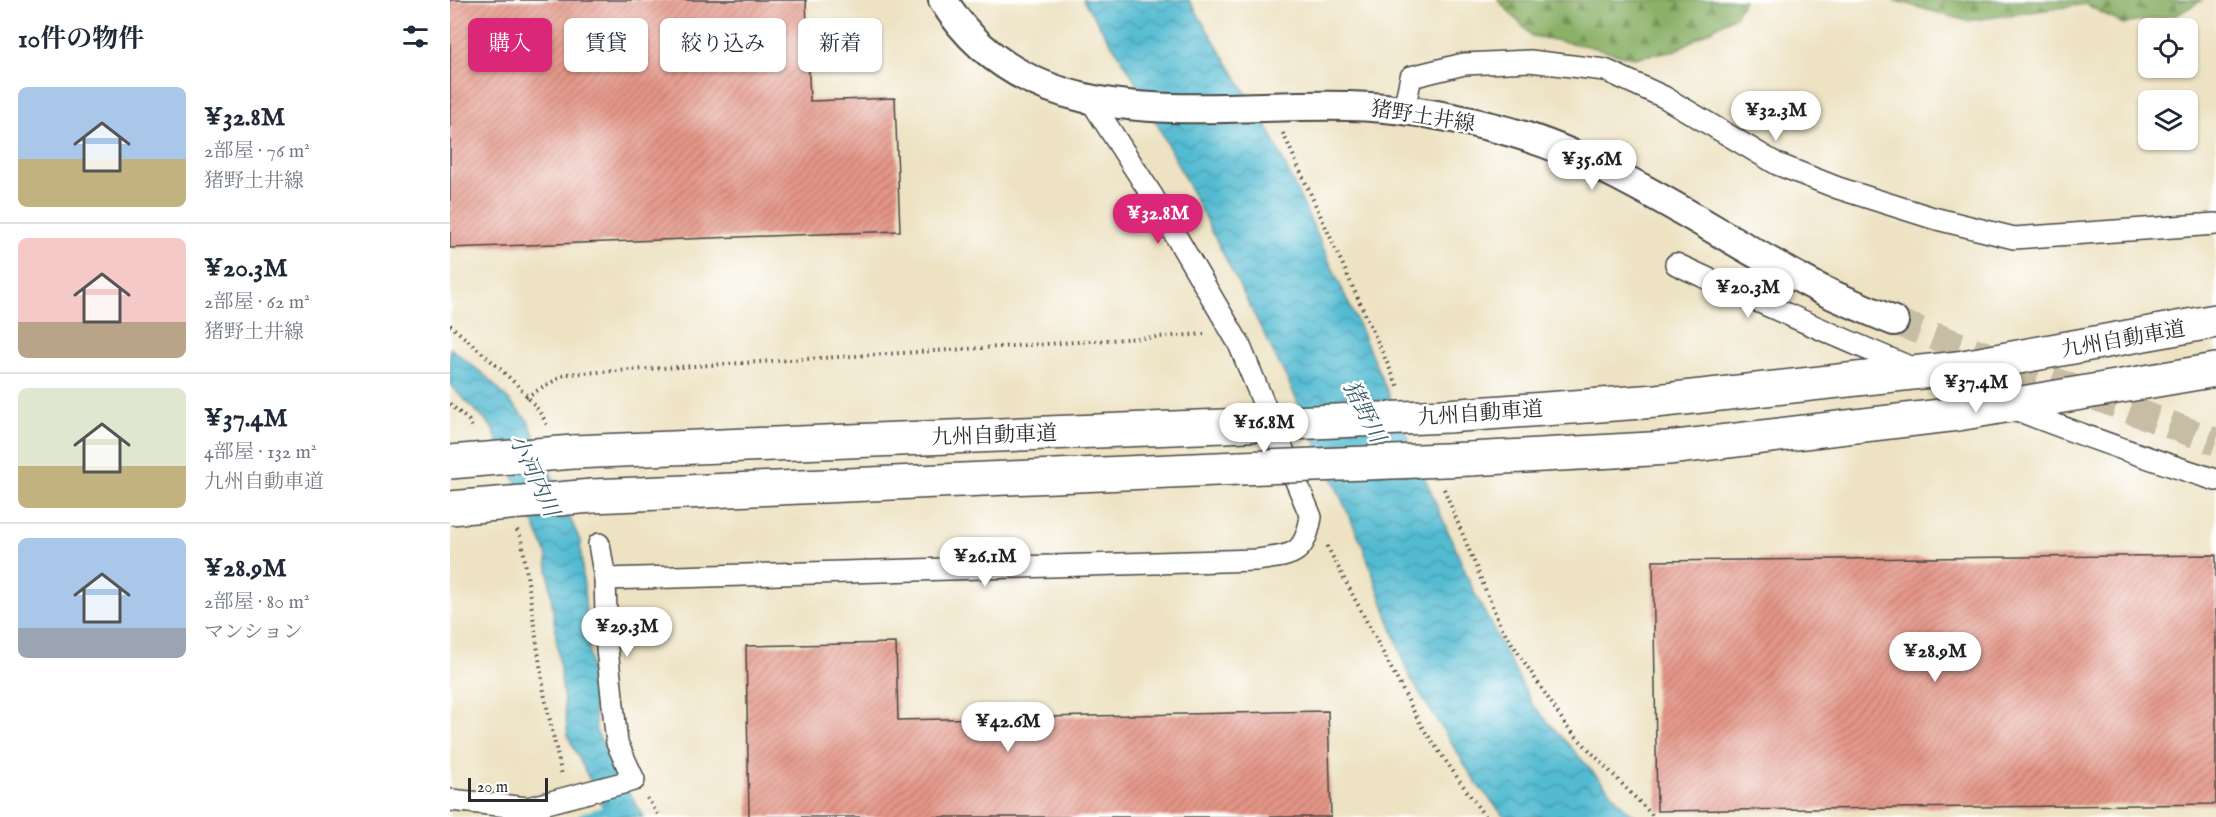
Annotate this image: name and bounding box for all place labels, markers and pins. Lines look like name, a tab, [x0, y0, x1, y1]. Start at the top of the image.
pin: ¥32.3M	[1727, 91, 1825, 142]
pin: ¥35.6M	[1543, 140, 1641, 191]
pin: ¥32.8M	[1109, 194, 1207, 245]
pin: ¥20.3M	[1699, 268, 1797, 319]
pin: ¥37.4M	[1927, 363, 2025, 414]
pin: ¥16.8M	[1215, 403, 1313, 454]
pin: ¥26.1M	[936, 537, 1034, 588]
pin: ¥29.3M	[578, 607, 676, 658]
pin: ¥28.9M	[1886, 632, 1984, 683]
pin: ¥42.6M	[959, 702, 1057, 753]

